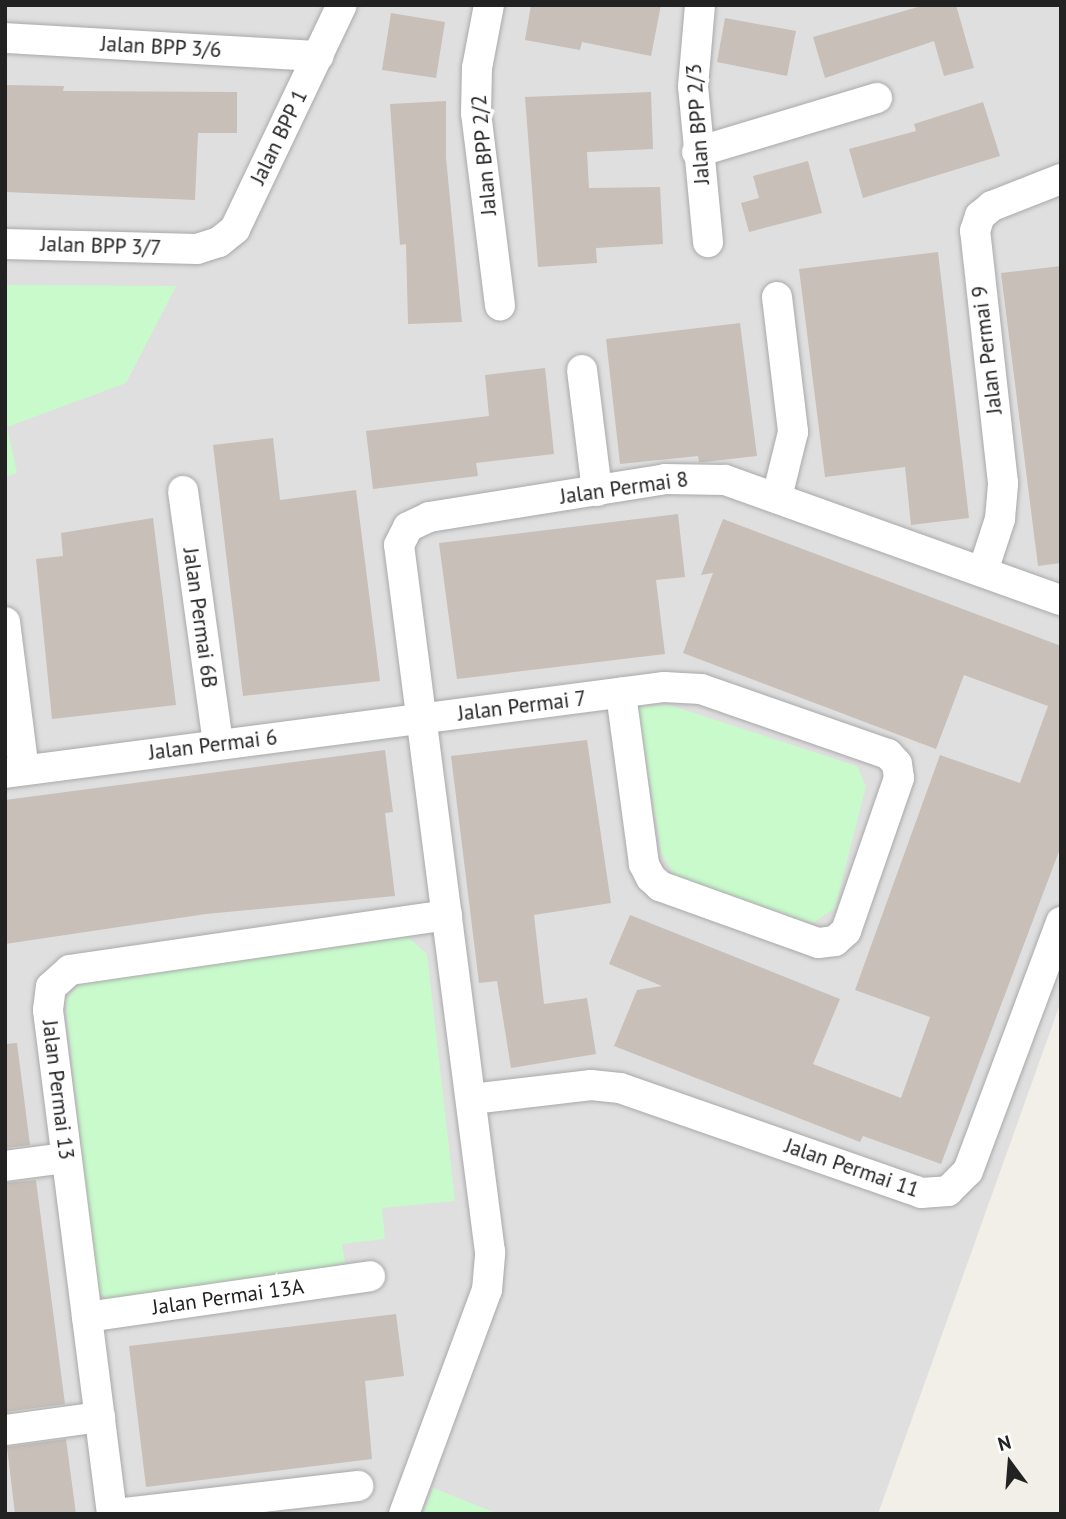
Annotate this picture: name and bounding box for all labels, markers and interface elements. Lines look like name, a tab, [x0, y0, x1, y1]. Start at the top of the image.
street label: Jalan BPP 3/6	[100, 31, 222, 63]
street label: Jalan BPP 2/3	[681, 62, 715, 186]
street label: Jalan BPP 1	[245, 85, 313, 189]
street label: Jalan BPP 2/2	[466, 93, 502, 217]
street label: Jalan BPP 3/7	[40, 231, 162, 261]
street label: Jalan Permai 9	[967, 284, 1007, 416]
street label: Jalan Permai 8	[558, 467, 690, 509]
street label: Jalan Permai 6B	[178, 546, 222, 690]
street label: Jalan Permai 7	[456, 686, 588, 726]
street label: Jalan Permai 6	[147, 725, 279, 765]
street label: Jalan Permai 13	[37, 1019, 79, 1161]
street label: Jalan Permai 11	[781, 1133, 923, 1203]
street label: Jalan Permai 13A	[151, 1274, 305, 1320]
north arrow	[975, 1428, 1045, 1498]
text: N	[995, 1430, 1014, 1456]

